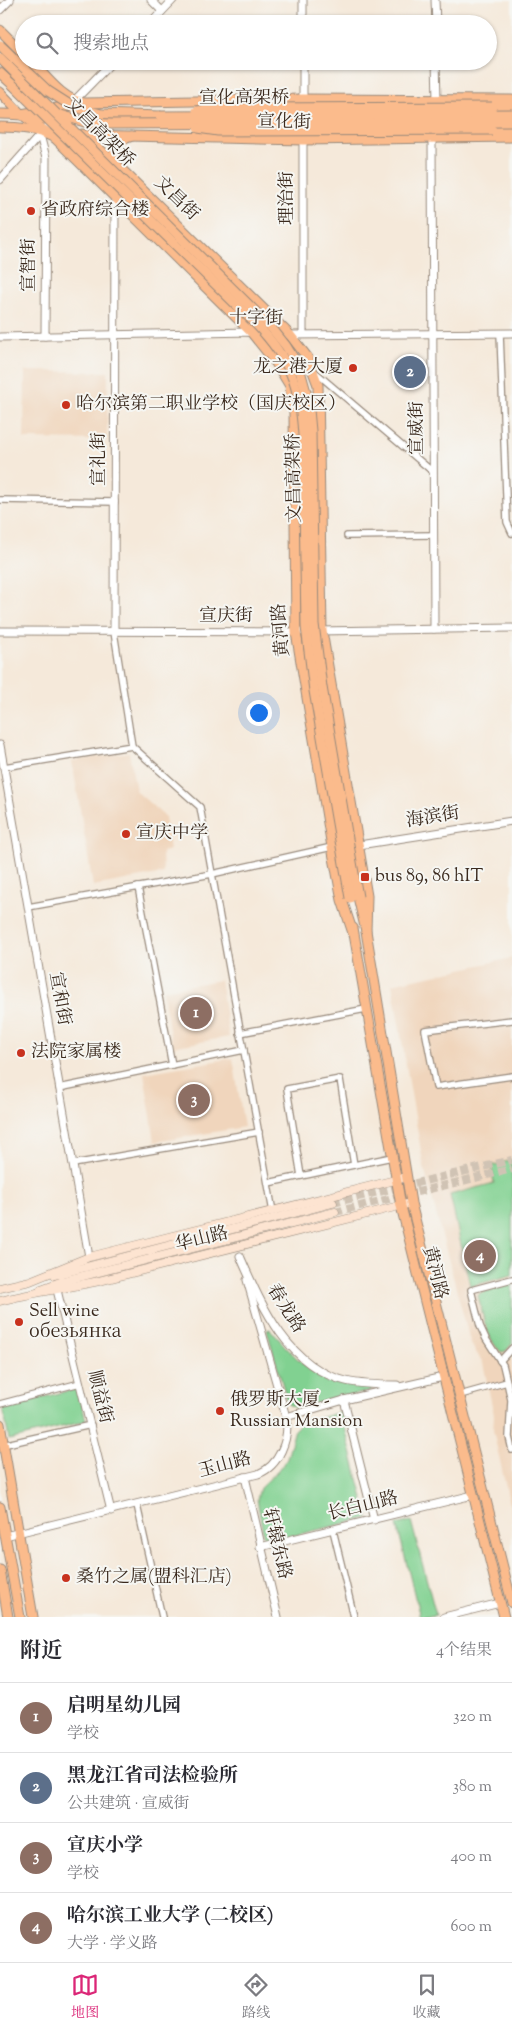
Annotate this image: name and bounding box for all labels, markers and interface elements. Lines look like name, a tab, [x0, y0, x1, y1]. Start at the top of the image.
search box	[15, 15, 497, 70]
icon: search	[33, 29, 61, 57]
text: 搜索地点	[73, 31, 149, 58]
street label: 宣化高架桥	[199, 86, 289, 112]
street label: 文昌高架桥	[58, 92, 140, 174]
street label: 宣化街	[257, 110, 311, 136]
street label: 文昌街	[148, 171, 204, 227]
street label: 理治街	[275, 171, 301, 225]
place label: 省政府综合楼	[41, 198, 149, 224]
marker: 省政府综合楼	[25, 205, 37, 217]
street label: 宣智街	[17, 238, 43, 292]
street label: 十字街	[229, 306, 283, 332]
pin: 2	[394, 353, 426, 391]
place label: 龙之港大厦	[253, 355, 343, 381]
marker: 龙之港大厦	[347, 362, 359, 374]
place label: 哈尔滨第二职业学校（国庆校区）	[76, 392, 346, 418]
marker: 哈尔滨第二职业学校（国庆校区）	[60, 399, 72, 411]
street label: 宣威街	[405, 401, 431, 455]
street label: 宣礼街	[87, 432, 113, 486]
street label: 文昌高架桥	[281, 433, 309, 523]
street label: 黄河路	[267, 602, 297, 658]
street label: 宣庆街	[199, 604, 253, 630]
your location	[246, 700, 272, 726]
street label: 海滨街	[404, 801, 462, 835]
place label: 宣庆中学	[136, 821, 208, 847]
marker: 宣庆中学	[120, 828, 132, 840]
place label: bus 89, 86 hIT	[375, 864, 483, 890]
marker: bus 89, 86 hIT	[359, 871, 371, 883]
street label: 宣和街	[42, 970, 76, 1028]
pin: 1	[180, 994, 212, 1032]
place label: 法院家属楼	[31, 1040, 121, 1066]
marker: 法院家属楼	[15, 1047, 27, 1059]
pin: 3	[178, 1081, 210, 1119]
street label: 华山路	[173, 1221, 231, 1259]
pin: 4	[464, 1237, 496, 1275]
street label: 黄河路	[415, 1244, 453, 1302]
street label: 春龙路	[259, 1279, 311, 1339]
place label: Sell wine обезьянка	[29, 1299, 122, 1346]
marker: Sell wine обезьянка	[13, 1316, 25, 1328]
street label: 顺益街	[80, 1368, 118, 1426]
place label: 俄罗斯大厦 - Russian Mansion	[230, 1388, 363, 1435]
marker: 俄罗斯大厦 - Russian Mansion	[214, 1405, 226, 1417]
street label: 玉山路	[196, 1446, 254, 1486]
street label: 长白山路	[325, 1486, 401, 1528]
street label: 轩辕东路	[255, 1506, 297, 1582]
place label: 桑竹之属(盟科汇店)	[76, 1565, 232, 1591]
marker: 桑竹之属(盟科汇店)	[60, 1572, 72, 1584]
text: 附近	[20, 1637, 62, 1667]
text: 4个结果	[436, 1640, 492, 1663]
text: 启明星幼儿园	[67, 1693, 181, 1720]
text: 1	[33, 1706, 39, 1729]
text: 320 m	[453, 1706, 492, 1729]
text: 学校	[67, 1723, 99, 1746]
text: 黑龙江省司法检验所	[67, 1763, 238, 1790]
text: 2	[32, 1776, 40, 1799]
text: 380 m	[452, 1776, 492, 1799]
text: 公共建筑 · 宣威街	[67, 1793, 190, 1816]
text: 宣庆小学	[67, 1833, 143, 1860]
text: 3	[33, 1846, 39, 1869]
text: 400 m	[451, 1846, 492, 1869]
text: 学校	[67, 1863, 99, 1886]
text: 哈尔滨工业大学 (二校区)	[67, 1903, 273, 1930]
text: 4	[32, 1916, 40, 1939]
text: 600 m	[450, 1916, 492, 1939]
text: 大学 · 学义路	[67, 1933, 158, 1956]
tab: 地图	[71, 1971, 99, 2024]
tab: 路线	[242, 1971, 270, 2024]
tab: 收藏	[413, 1971, 441, 2024]

